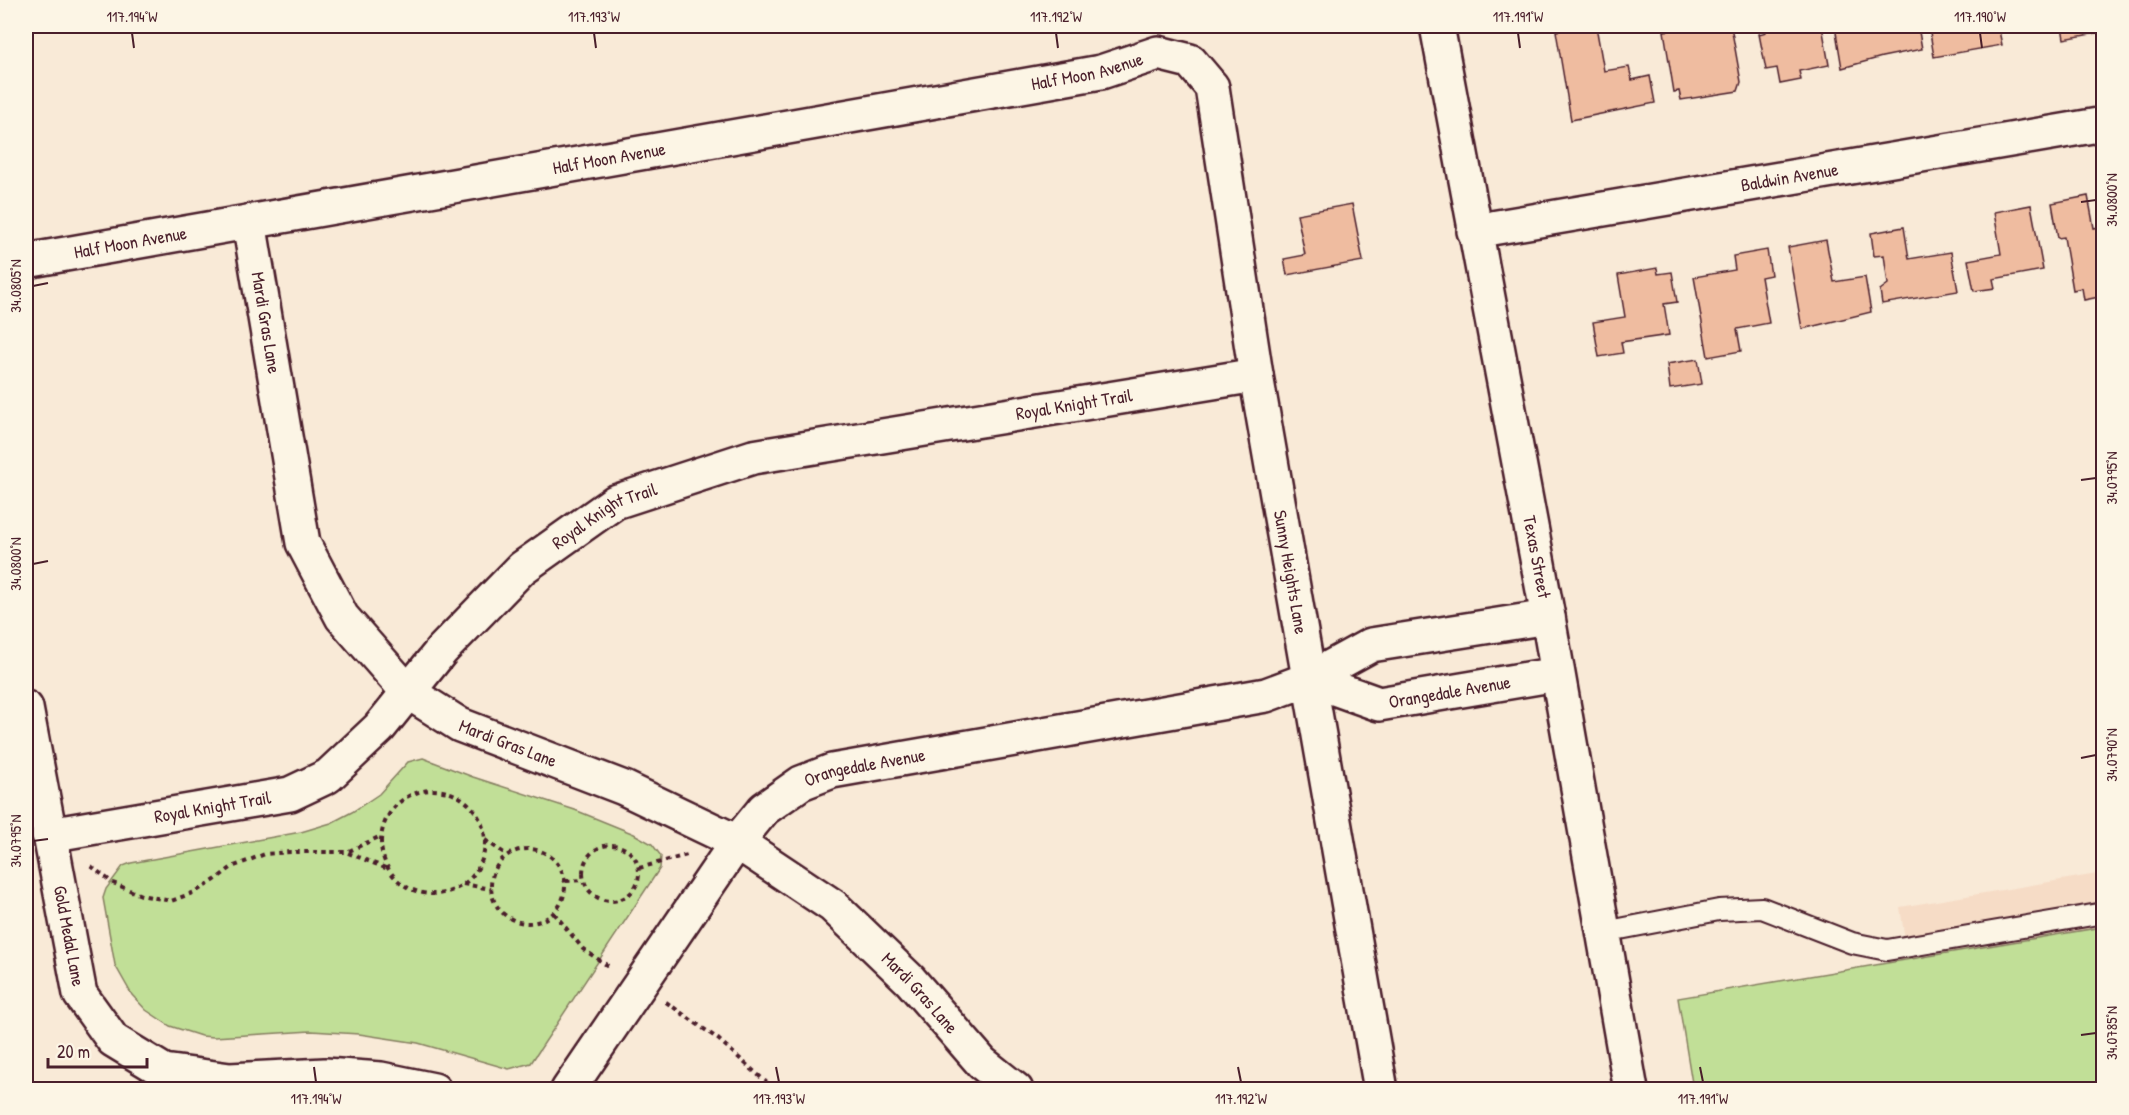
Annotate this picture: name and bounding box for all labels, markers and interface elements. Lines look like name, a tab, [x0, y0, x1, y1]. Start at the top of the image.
text: 117.194°W	[107, 6, 158, 27]
text: 117.193°W	[568, 6, 621, 27]
text: 117.192°W	[1030, 6, 1083, 27]
text: 117.191°W	[1493, 6, 1544, 27]
text: 117.190°W	[1954, 6, 2007, 27]
street label: Half Moon Avenue	[1029, 46, 1146, 96]
street label: Half Moon Avenue	[551, 136, 667, 180]
street label: Baldwin Avenue	[1739, 156, 1840, 197]
text: 34.0800°N	[2101, 173, 2122, 227]
street label: Half Moon Avenue	[72, 220, 189, 264]
text: 34.0805°N	[5, 259, 26, 313]
street label: Mardi Gras Lane	[246, 270, 287, 375]
street label: Royal Knight Trail	[1014, 382, 1135, 426]
text: 34.0795°N	[2101, 451, 2122, 505]
street label: Royal Knight Trail	[547, 476, 660, 555]
street label: Sunny Heights Lane	[1268, 508, 1314, 636]
street label: Texas Street	[1517, 513, 1557, 601]
text: 34.0800°N	[5, 537, 26, 591]
street label: Orangedale Avenue	[1387, 669, 1512, 714]
street label: Mardi Gras Lane	[456, 713, 561, 773]
text: 34.0790°N	[2101, 728, 2122, 782]
street label: Orangedale Avenue	[800, 742, 927, 793]
street label: Royal Knight Trail	[152, 784, 273, 829]
text: 34.0795°N	[5, 814, 26, 868]
street label: Gold Medal Lane	[48, 884, 91, 988]
street label: Mardi Gras Lane	[876, 946, 964, 1039]
text: 34.0785°N	[2101, 1006, 2122, 1060]
scale bar	[48, 1031, 147, 1069]
text: 20 m	[57, 1039, 90, 1064]
text: 117.194°W	[291, 1088, 342, 1109]
text: 117.193°W	[753, 1088, 806, 1109]
text: 117.192°W	[1215, 1088, 1268, 1109]
text: 117.191°W	[1678, 1088, 1729, 1109]

